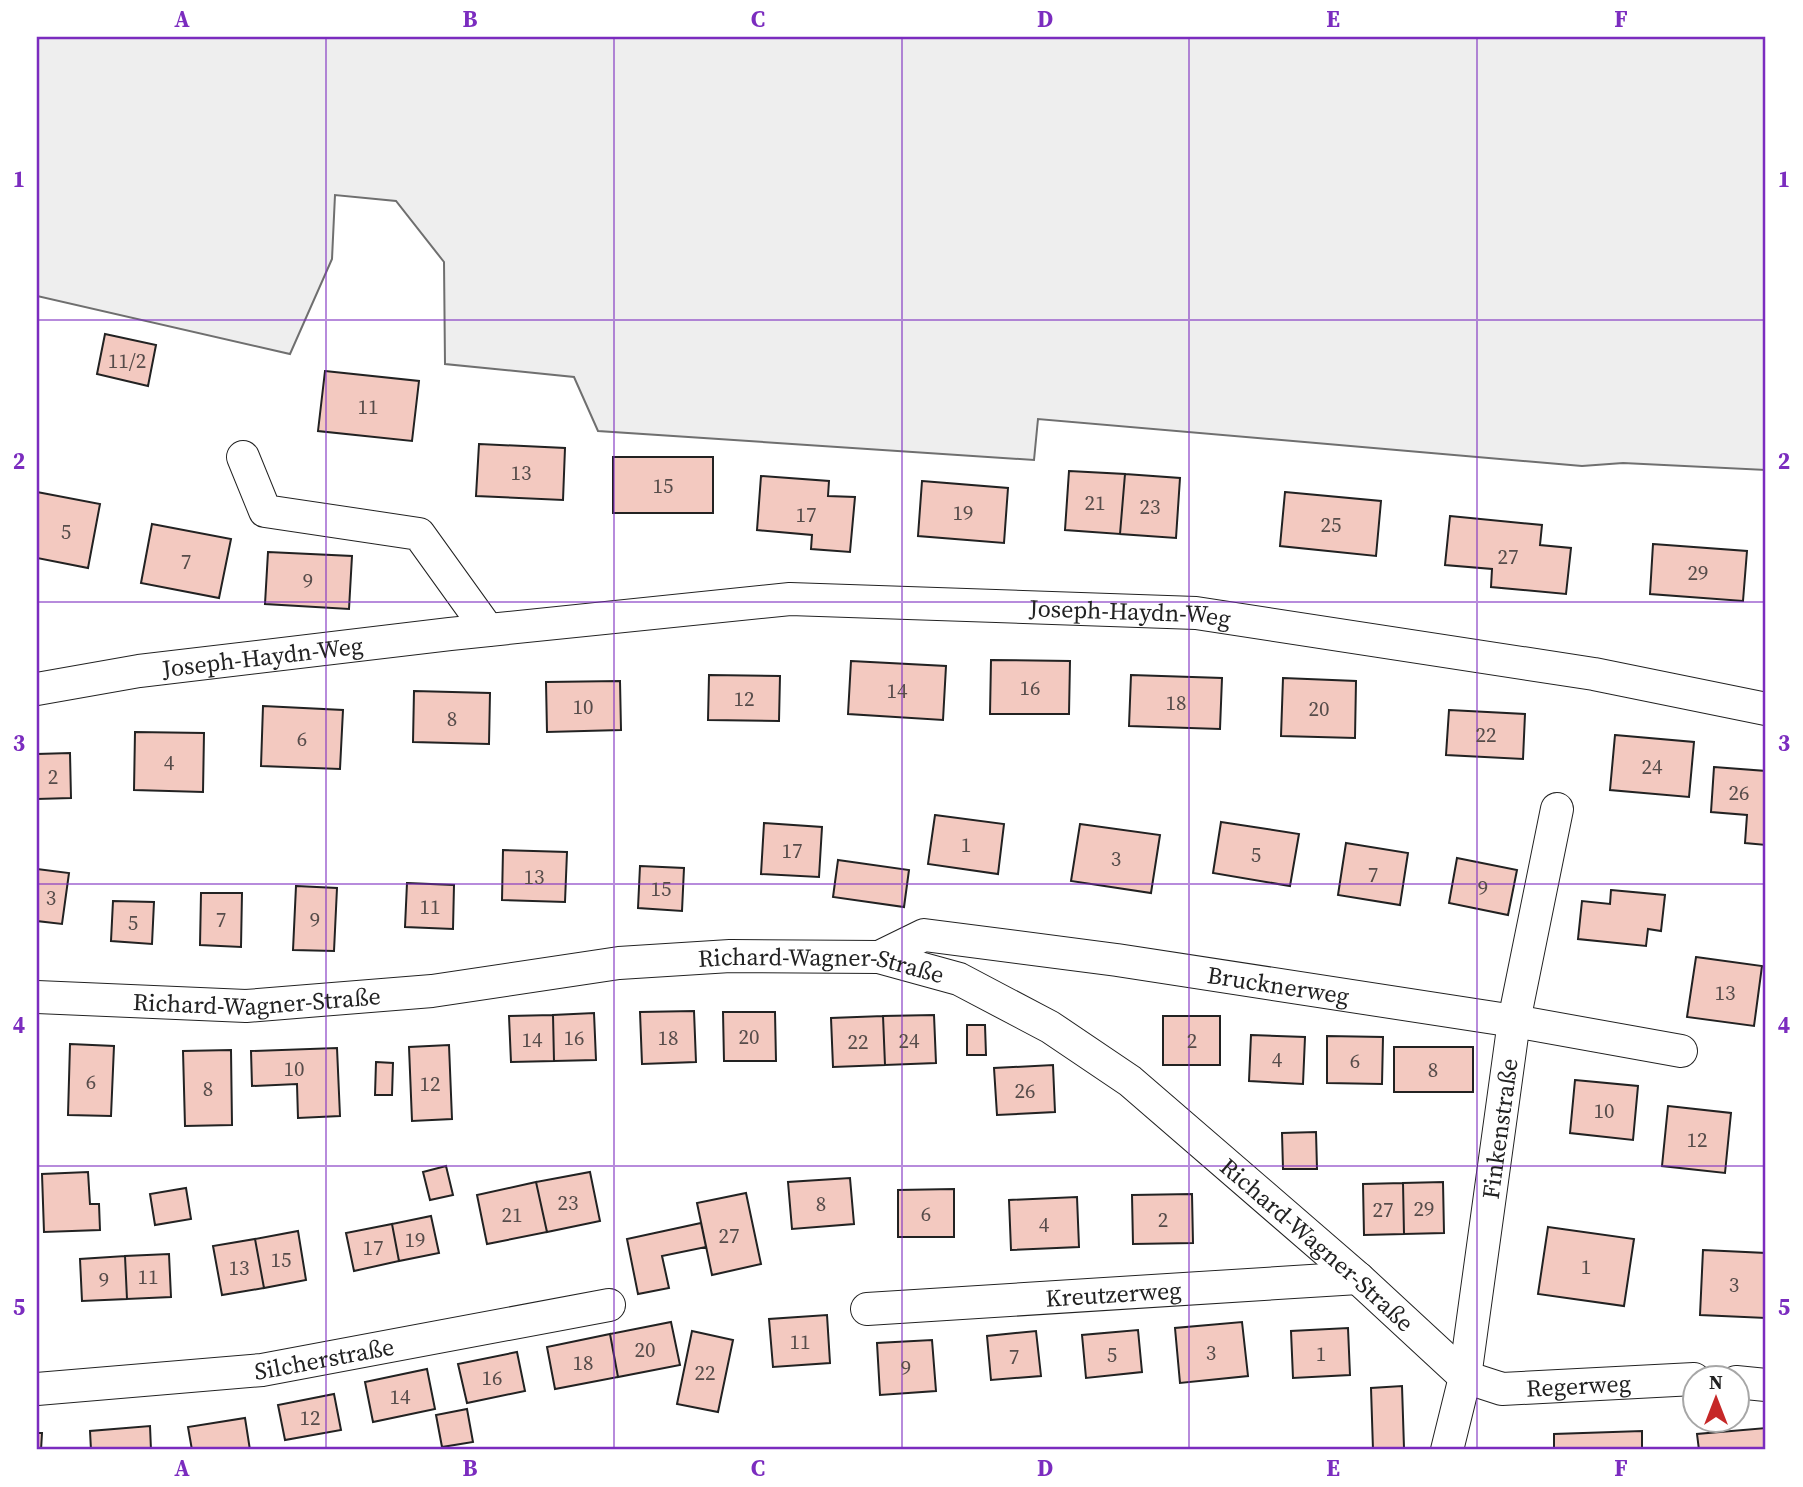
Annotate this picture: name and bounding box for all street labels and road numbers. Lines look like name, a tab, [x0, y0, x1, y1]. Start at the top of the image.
street label: Joseph-Haydn-Weg	[1028, 591, 1233, 635]
street label: Joseph-Haydn-Weg	[159, 628, 365, 685]
street label: Richard-Wagner-Straße	[697, 939, 948, 991]
street label: Brucknerweg	[1205, 958, 1352, 1012]
street label: Richard-Wagner-Straße	[132, 979, 382, 1023]
street label: Finkenstraße	[1473, 1056, 1525, 1201]
street label: Richard-Wagner-Straße	[1213, 1150, 1422, 1339]
street label: Kreutzerweg	[1045, 1273, 1182, 1314]
street label: Silcherstraße	[253, 1329, 397, 1387]
street label: Regerweg	[1525, 1366, 1632, 1404]

